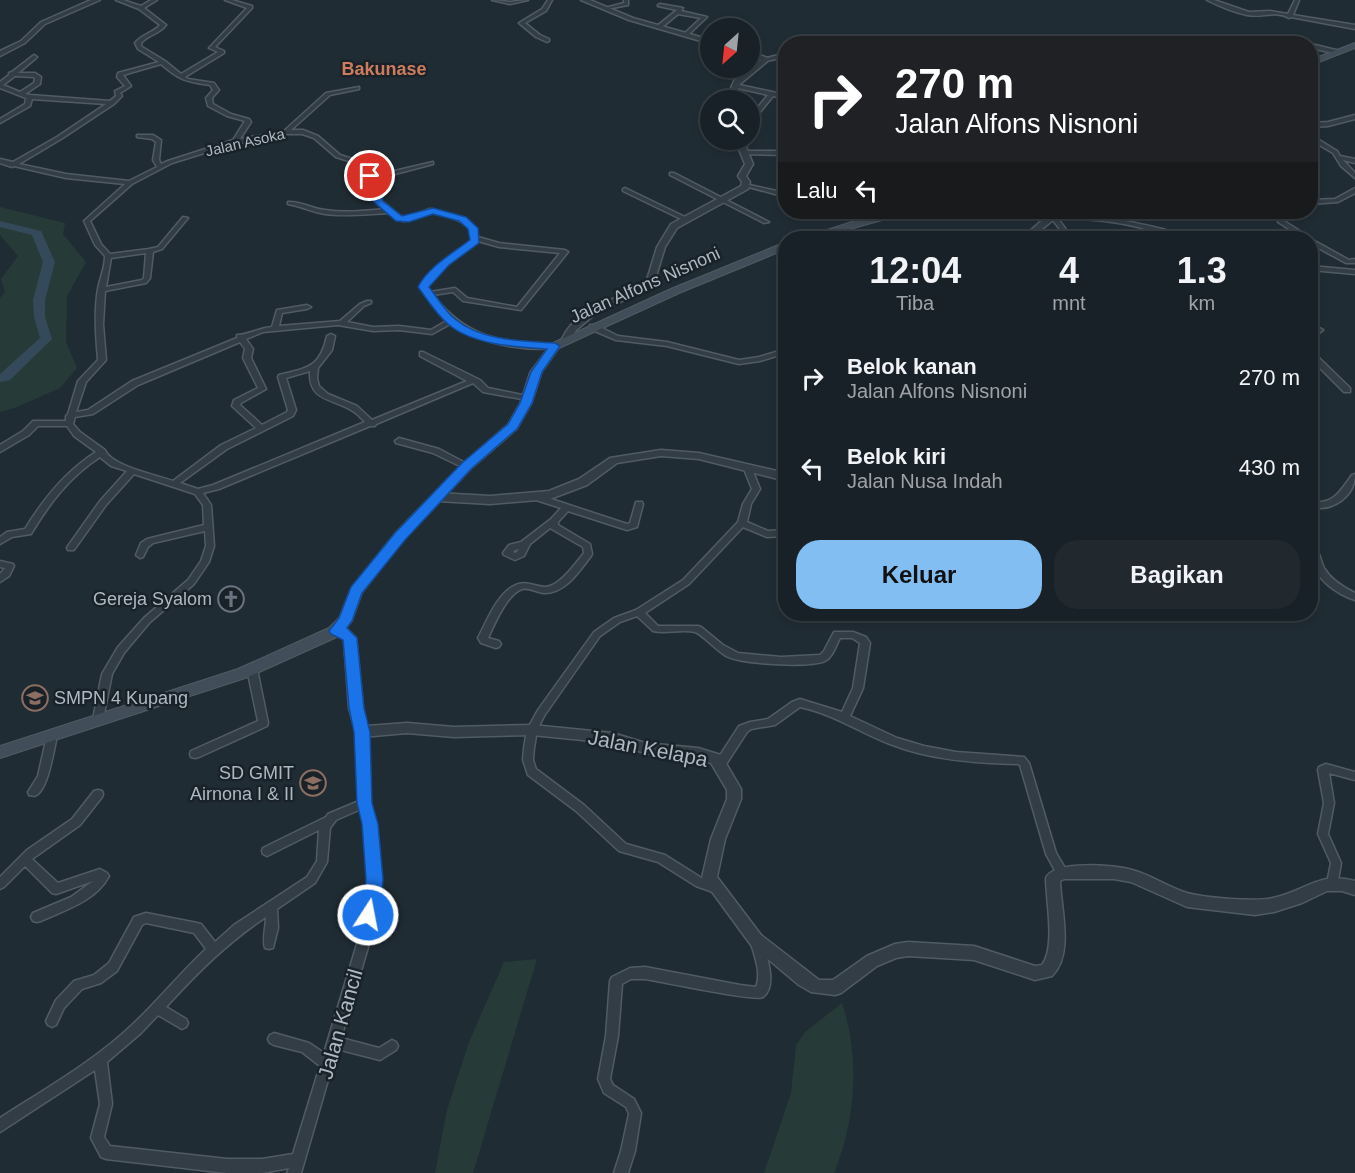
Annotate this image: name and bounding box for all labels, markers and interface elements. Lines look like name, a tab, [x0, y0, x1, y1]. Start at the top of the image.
north arrow	[700, 18, 760, 78]
map controls	[700, 18, 760, 150]
district label: Bakunase	[341, 59, 427, 79]
icon: right	[796, 60, 874, 138]
text: 270 m	[895, 60, 1014, 107]
button: search	[700, 90, 760, 150]
text: Jalan Alfons Nisnoni	[895, 109, 1138, 139]
street label: Jalan Asoka	[204, 124, 287, 159]
pin	[344, 150, 395, 201]
icon: arrive	[353, 159, 386, 192]
icon: left	[850, 174, 883, 207]
text: Lalu	[796, 178, 838, 203]
street label: Jalan Alfons Nisnoni	[567, 243, 723, 327]
text: 12:04	[869, 250, 961, 291]
text: 4	[1059, 250, 1079, 291]
text: 1.3	[1177, 250, 1227, 291]
text: Tiba	[896, 292, 934, 314]
text: mnt	[1052, 292, 1086, 314]
text: km	[1188, 292, 1215, 314]
text: Belok kanan	[847, 354, 977, 379]
icon: right	[796, 362, 829, 395]
text: 270 m	[1239, 365, 1300, 390]
text: Jalan Alfons Nisnoni	[847, 380, 1027, 402]
text: Belok kiri	[847, 444, 946, 469]
icon: left	[796, 452, 829, 485]
text: 430 m	[1239, 455, 1300, 480]
text: Jalan Nusa Indah	[847, 470, 1003, 492]
button: Keluar	[796, 540, 1042, 609]
button: Bagikan	[1054, 540, 1300, 609]
church icon: Gereja Syalom	[216, 584, 246, 614]
place label: Gereja Syalom	[93, 589, 212, 609]
school or university icon: SMPN 4 Kupang	[20, 683, 50, 713]
place label: SMPN 4 Kupang	[54, 688, 188, 708]
street label: Jalan Kelapa	[586, 725, 710, 771]
place label: SD GMIT Airnona I & II	[190, 763, 294, 804]
school or university icon: SD GMIT Airnona I & II	[298, 768, 328, 798]
position arrow	[336, 883, 400, 947]
street label: Jalan Kancil	[313, 966, 367, 1082]

